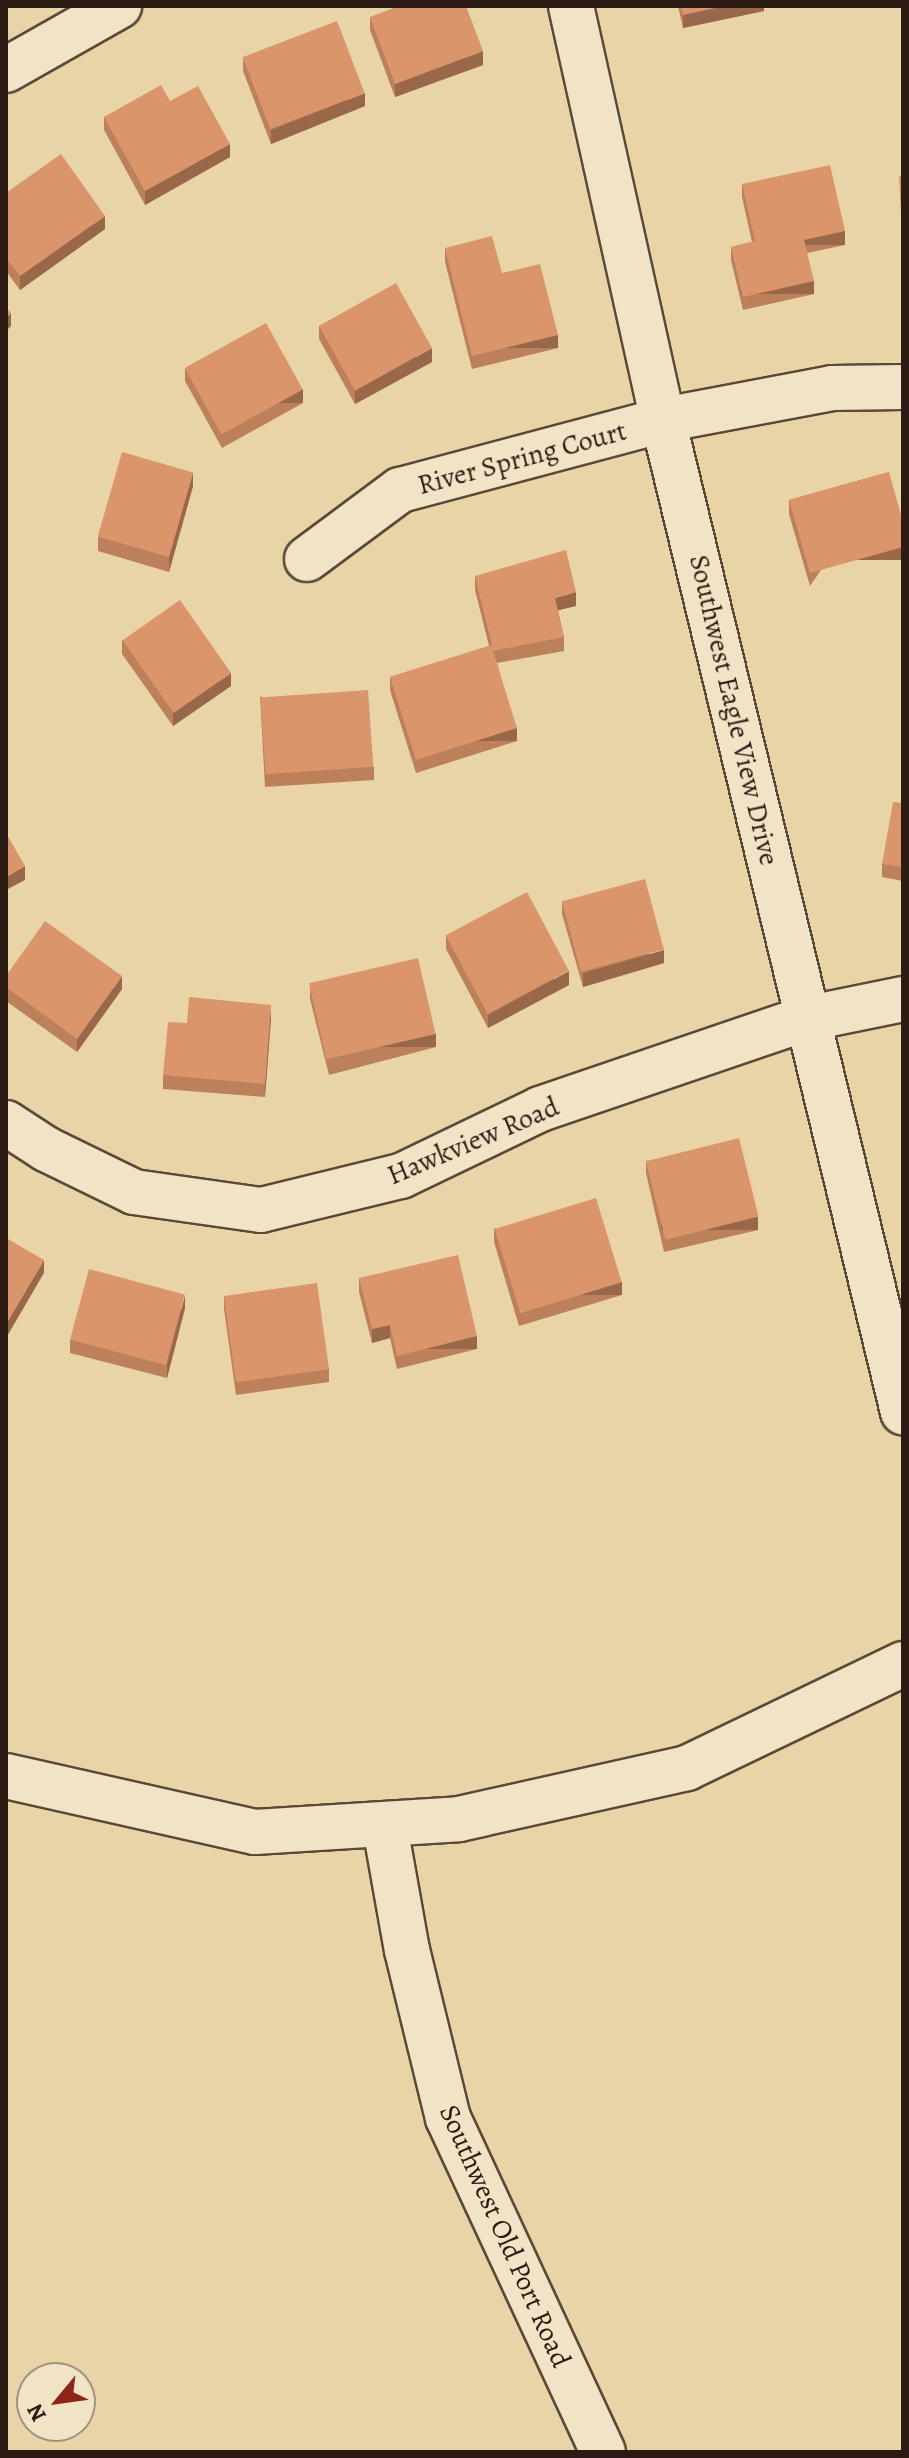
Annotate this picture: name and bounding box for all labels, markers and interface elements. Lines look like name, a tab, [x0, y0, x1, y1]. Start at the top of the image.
street label: River Spring Court	[414, 414, 630, 502]
street label: Southwest Eagle View Drive	[682, 552, 786, 868]
street label: Hawkview Road	[382, 1090, 564, 1192]
street label: Southwest Old Port Road	[432, 2100, 578, 2372]
north arrow	[16, 2362, 96, 2442]
text: N	[20, 2398, 54, 2427]

